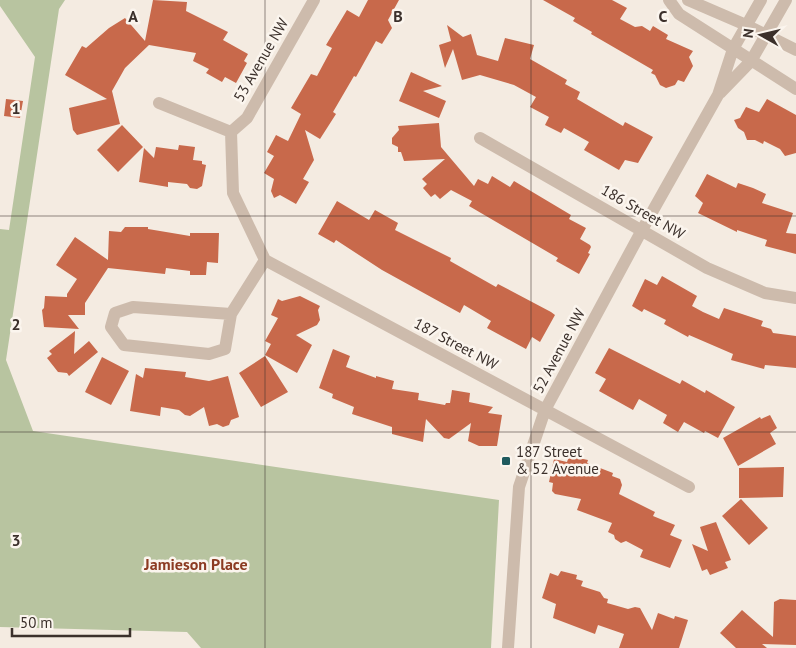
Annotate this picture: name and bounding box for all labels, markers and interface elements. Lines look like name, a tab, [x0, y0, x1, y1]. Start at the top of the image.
text: A	[128, 6, 138, 26]
text: B	[393, 6, 403, 26]
text: C	[659, 6, 668, 26]
north arrow	[736, 10, 786, 60]
street label: 53 Avenue NW	[229, 14, 292, 105]
text: N	[739, 27, 758, 39]
text: 1	[11, 98, 21, 118]
street label: 186 Street NW	[598, 180, 689, 243]
street label: 52 Avenue NW	[528, 305, 589, 396]
street label: 187 Street NW	[411, 313, 502, 374]
text: 2	[11, 314, 21, 334]
place label: 187 Street & 52 Avenue	[516, 442, 599, 478]
marker: 187 Street & 52 Avenue	[500, 455, 512, 467]
text: 3	[11, 530, 21, 550]
district label: Jamieson Place	[143, 554, 248, 574]
scale bar	[12, 606, 130, 638]
text: 50 m	[20, 613, 53, 632]

